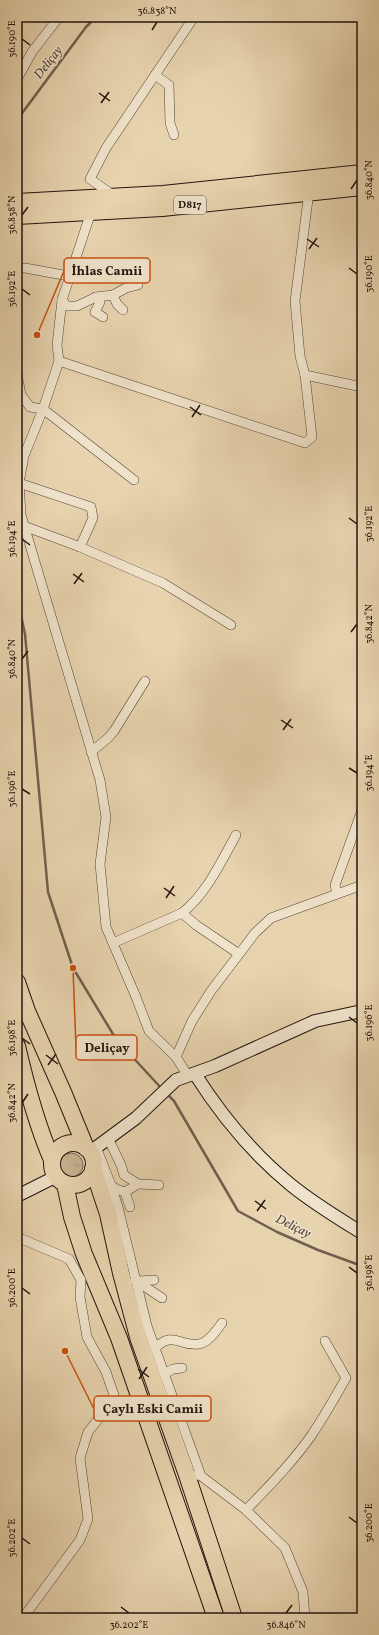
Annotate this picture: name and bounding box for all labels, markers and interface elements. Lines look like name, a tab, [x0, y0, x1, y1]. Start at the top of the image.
text: 36.838°N	[138, 4, 177, 18]
text: 36.190°E	[5, 20, 19, 58]
water label: Deliçay	[30, 43, 68, 83]
text: 36.840°N	[362, 159, 376, 200]
text: 36.838°N	[5, 195, 19, 235]
road number: D817	[174, 196, 206, 214]
text: 36.190°E	[362, 255, 376, 293]
callout: İhlas Camii	[64, 258, 150, 283]
text: İhlas Camii	[72, 263, 143, 281]
text: 36.192°E	[5, 271, 19, 307]
text: 36.192°E	[362, 506, 376, 542]
text: 36.194°E	[5, 521, 19, 557]
text: 36.842°N	[362, 604, 376, 644]
text: 36.840°N	[5, 638, 19, 679]
text: 36.194°E	[362, 755, 376, 791]
text: 36.196°E	[5, 771, 19, 807]
text: 36.196°E	[362, 1005, 376, 1041]
text: 36.198°E	[5, 1020, 19, 1056]
callout: Deliçay	[76, 1035, 137, 1060]
text: Deliçay	[84, 1040, 130, 1058]
text: 36.842°N	[5, 1083, 19, 1123]
water label: Deliçay	[272, 1211, 314, 1243]
text: 36.198°E	[362, 1255, 376, 1291]
text: 36.200°E	[5, 1268, 19, 1308]
callout: Çaylı Eski Camii	[94, 1396, 211, 1421]
text: Çaylı Eski Camii	[103, 1401, 204, 1419]
text: 36.200°E	[362, 1503, 376, 1543]
text: 36.202°E	[5, 1519, 19, 1557]
text: 36.202°E	[110, 1618, 148, 1632]
text: 36.846°N	[266, 1618, 306, 1632]

